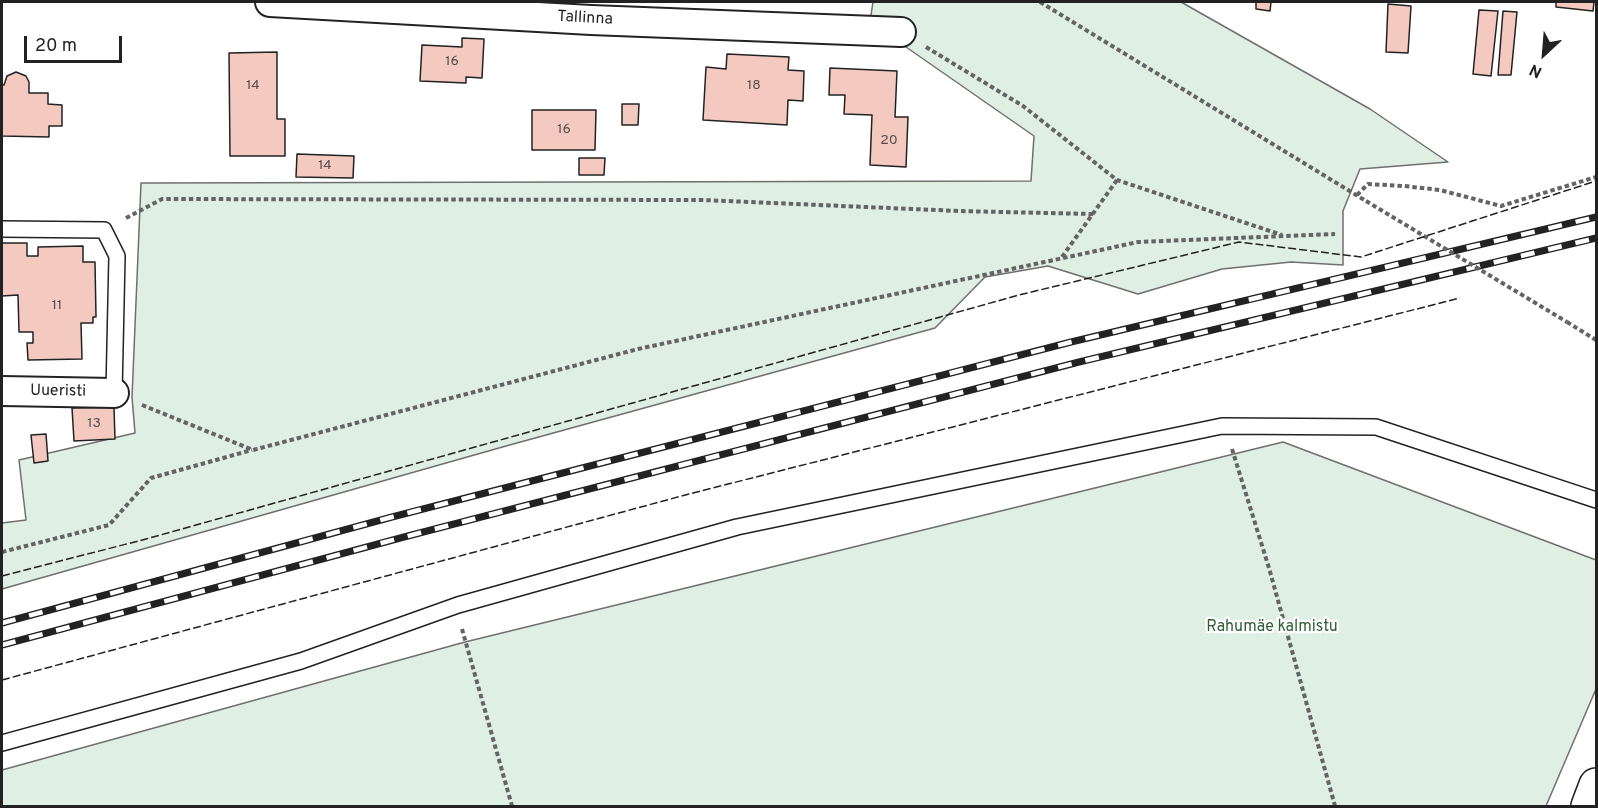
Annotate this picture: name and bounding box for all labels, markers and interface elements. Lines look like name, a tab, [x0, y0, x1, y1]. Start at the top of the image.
street label: Tallinna	[557, 8, 613, 30]
scale bar	[27, 24, 124, 62]
north arrow	[1514, 24, 1574, 84]
text: 20 m	[35, 35, 77, 58]
house number: 16	[445, 54, 459, 70]
text: N	[1527, 59, 1546, 82]
house number: 14	[246, 78, 260, 94]
house number: 18	[747, 78, 761, 94]
house number: 16	[557, 122, 571, 138]
house number: 20	[880, 133, 898, 149]
house number: 14	[318, 158, 332, 174]
house number: 11	[52, 298, 62, 314]
street label: Uueristi	[30, 382, 86, 402]
house number: 13	[87, 416, 101, 432]
park label: Rahumäe kalmistu	[1206, 618, 1338, 638]

